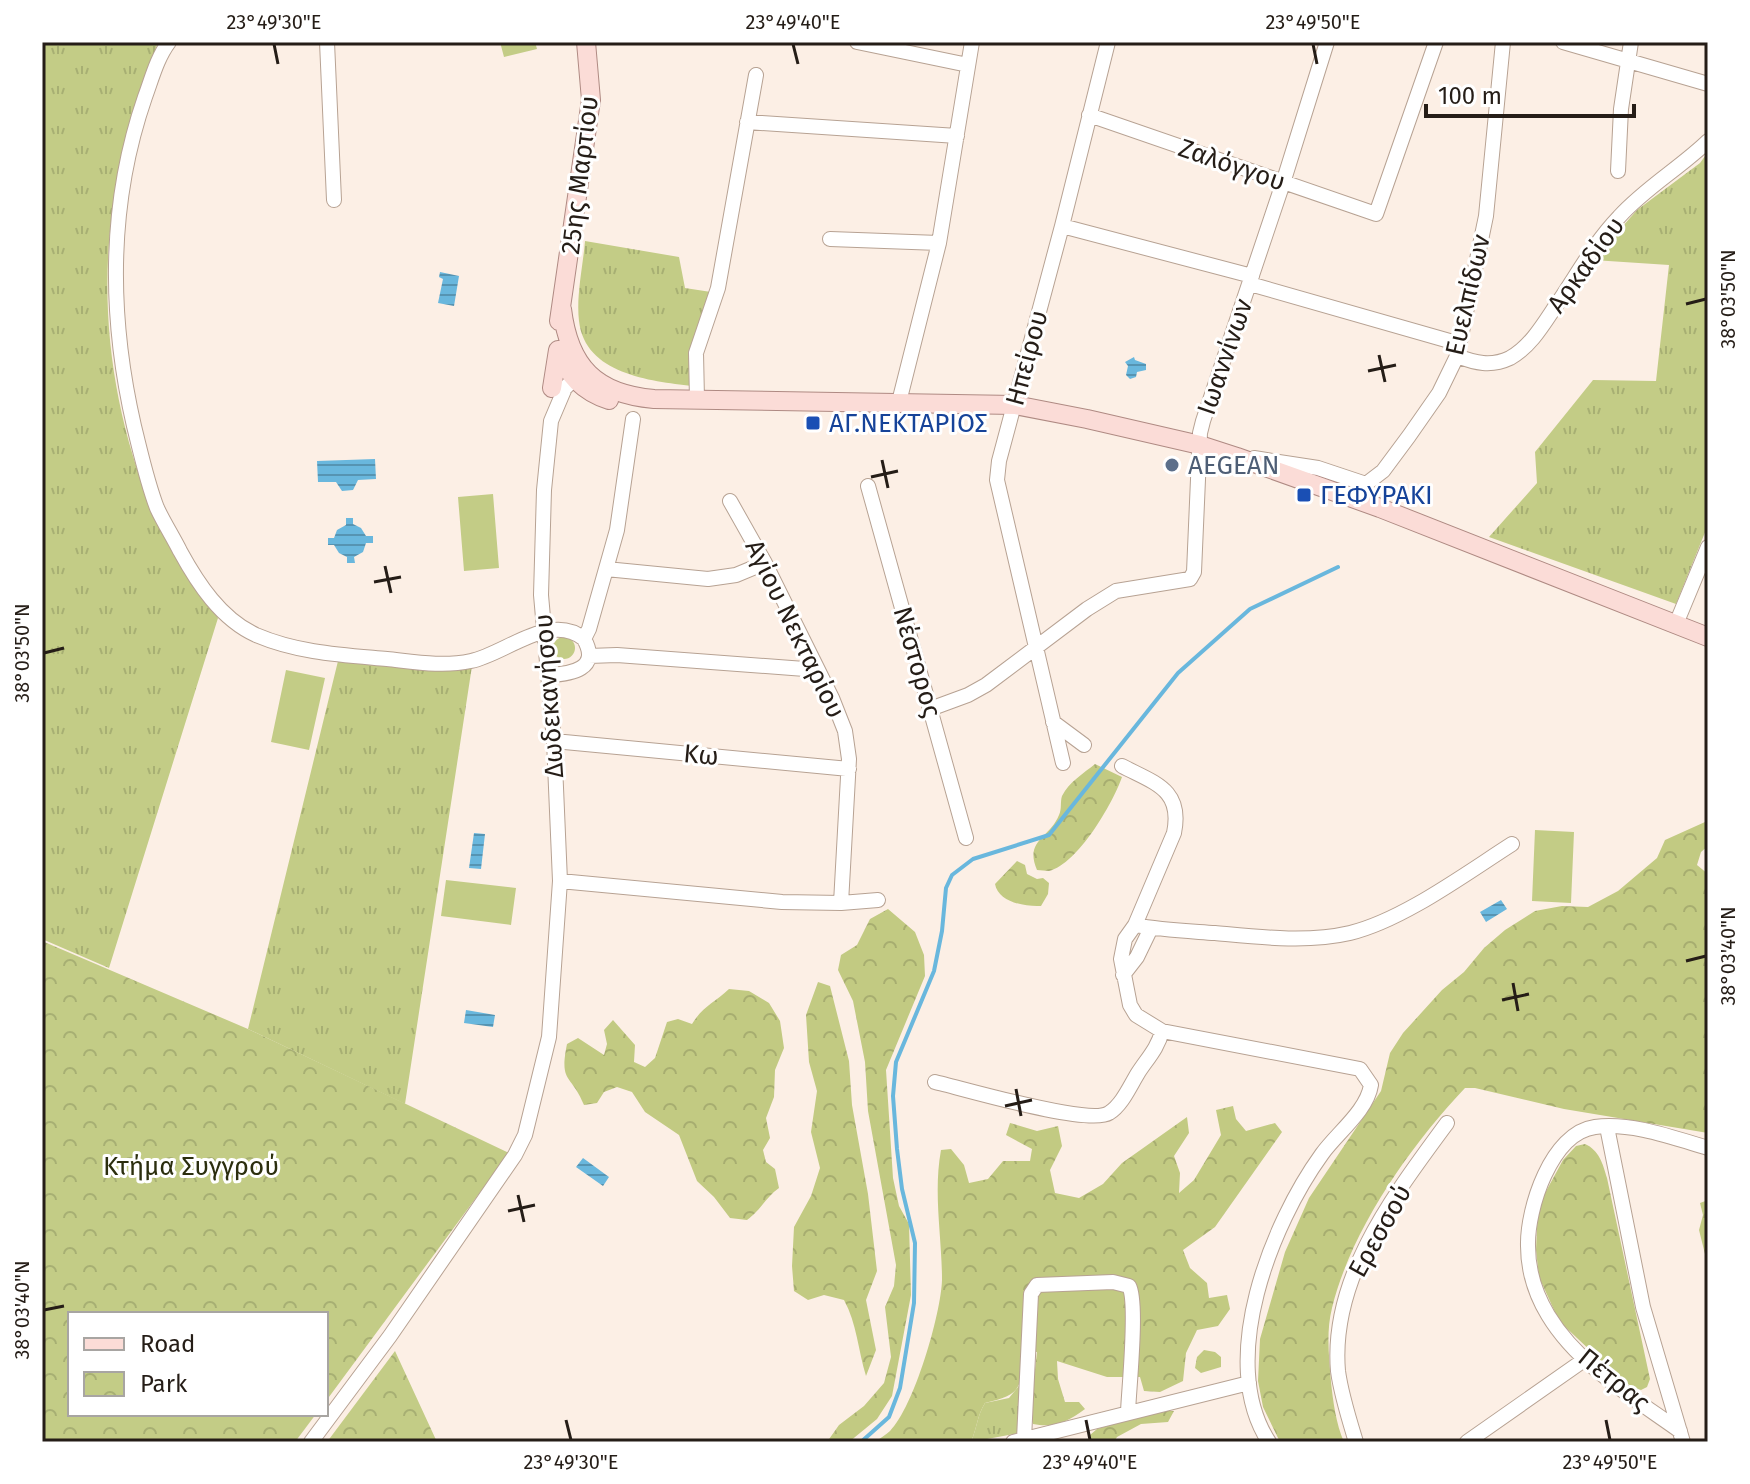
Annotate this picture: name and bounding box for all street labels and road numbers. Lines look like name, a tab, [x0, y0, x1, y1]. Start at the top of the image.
street label: 25ης Μαρτίου	[555, 94, 605, 256]
street label: Ζαλόγγου	[1175, 132, 1289, 198]
street label: Αρκαδίου	[1541, 211, 1631, 319]
street label: Ευελπίδων	[1439, 231, 1497, 359]
street label: Ιωαννίνων	[1191, 294, 1259, 419]
street label: Ηπείρου	[999, 307, 1055, 409]
street label: Αγίου Νεκταρίου	[738, 535, 852, 723]
street label: Νέστορος	[886, 603, 948, 721]
street label: Δωδεκανήσου	[528, 613, 570, 779]
street label: Κω	[682, 738, 720, 772]
street label: Ερεσσού	[1342, 1179, 1418, 1283]
street label: Πέτρας	[1572, 1342, 1656, 1418]

